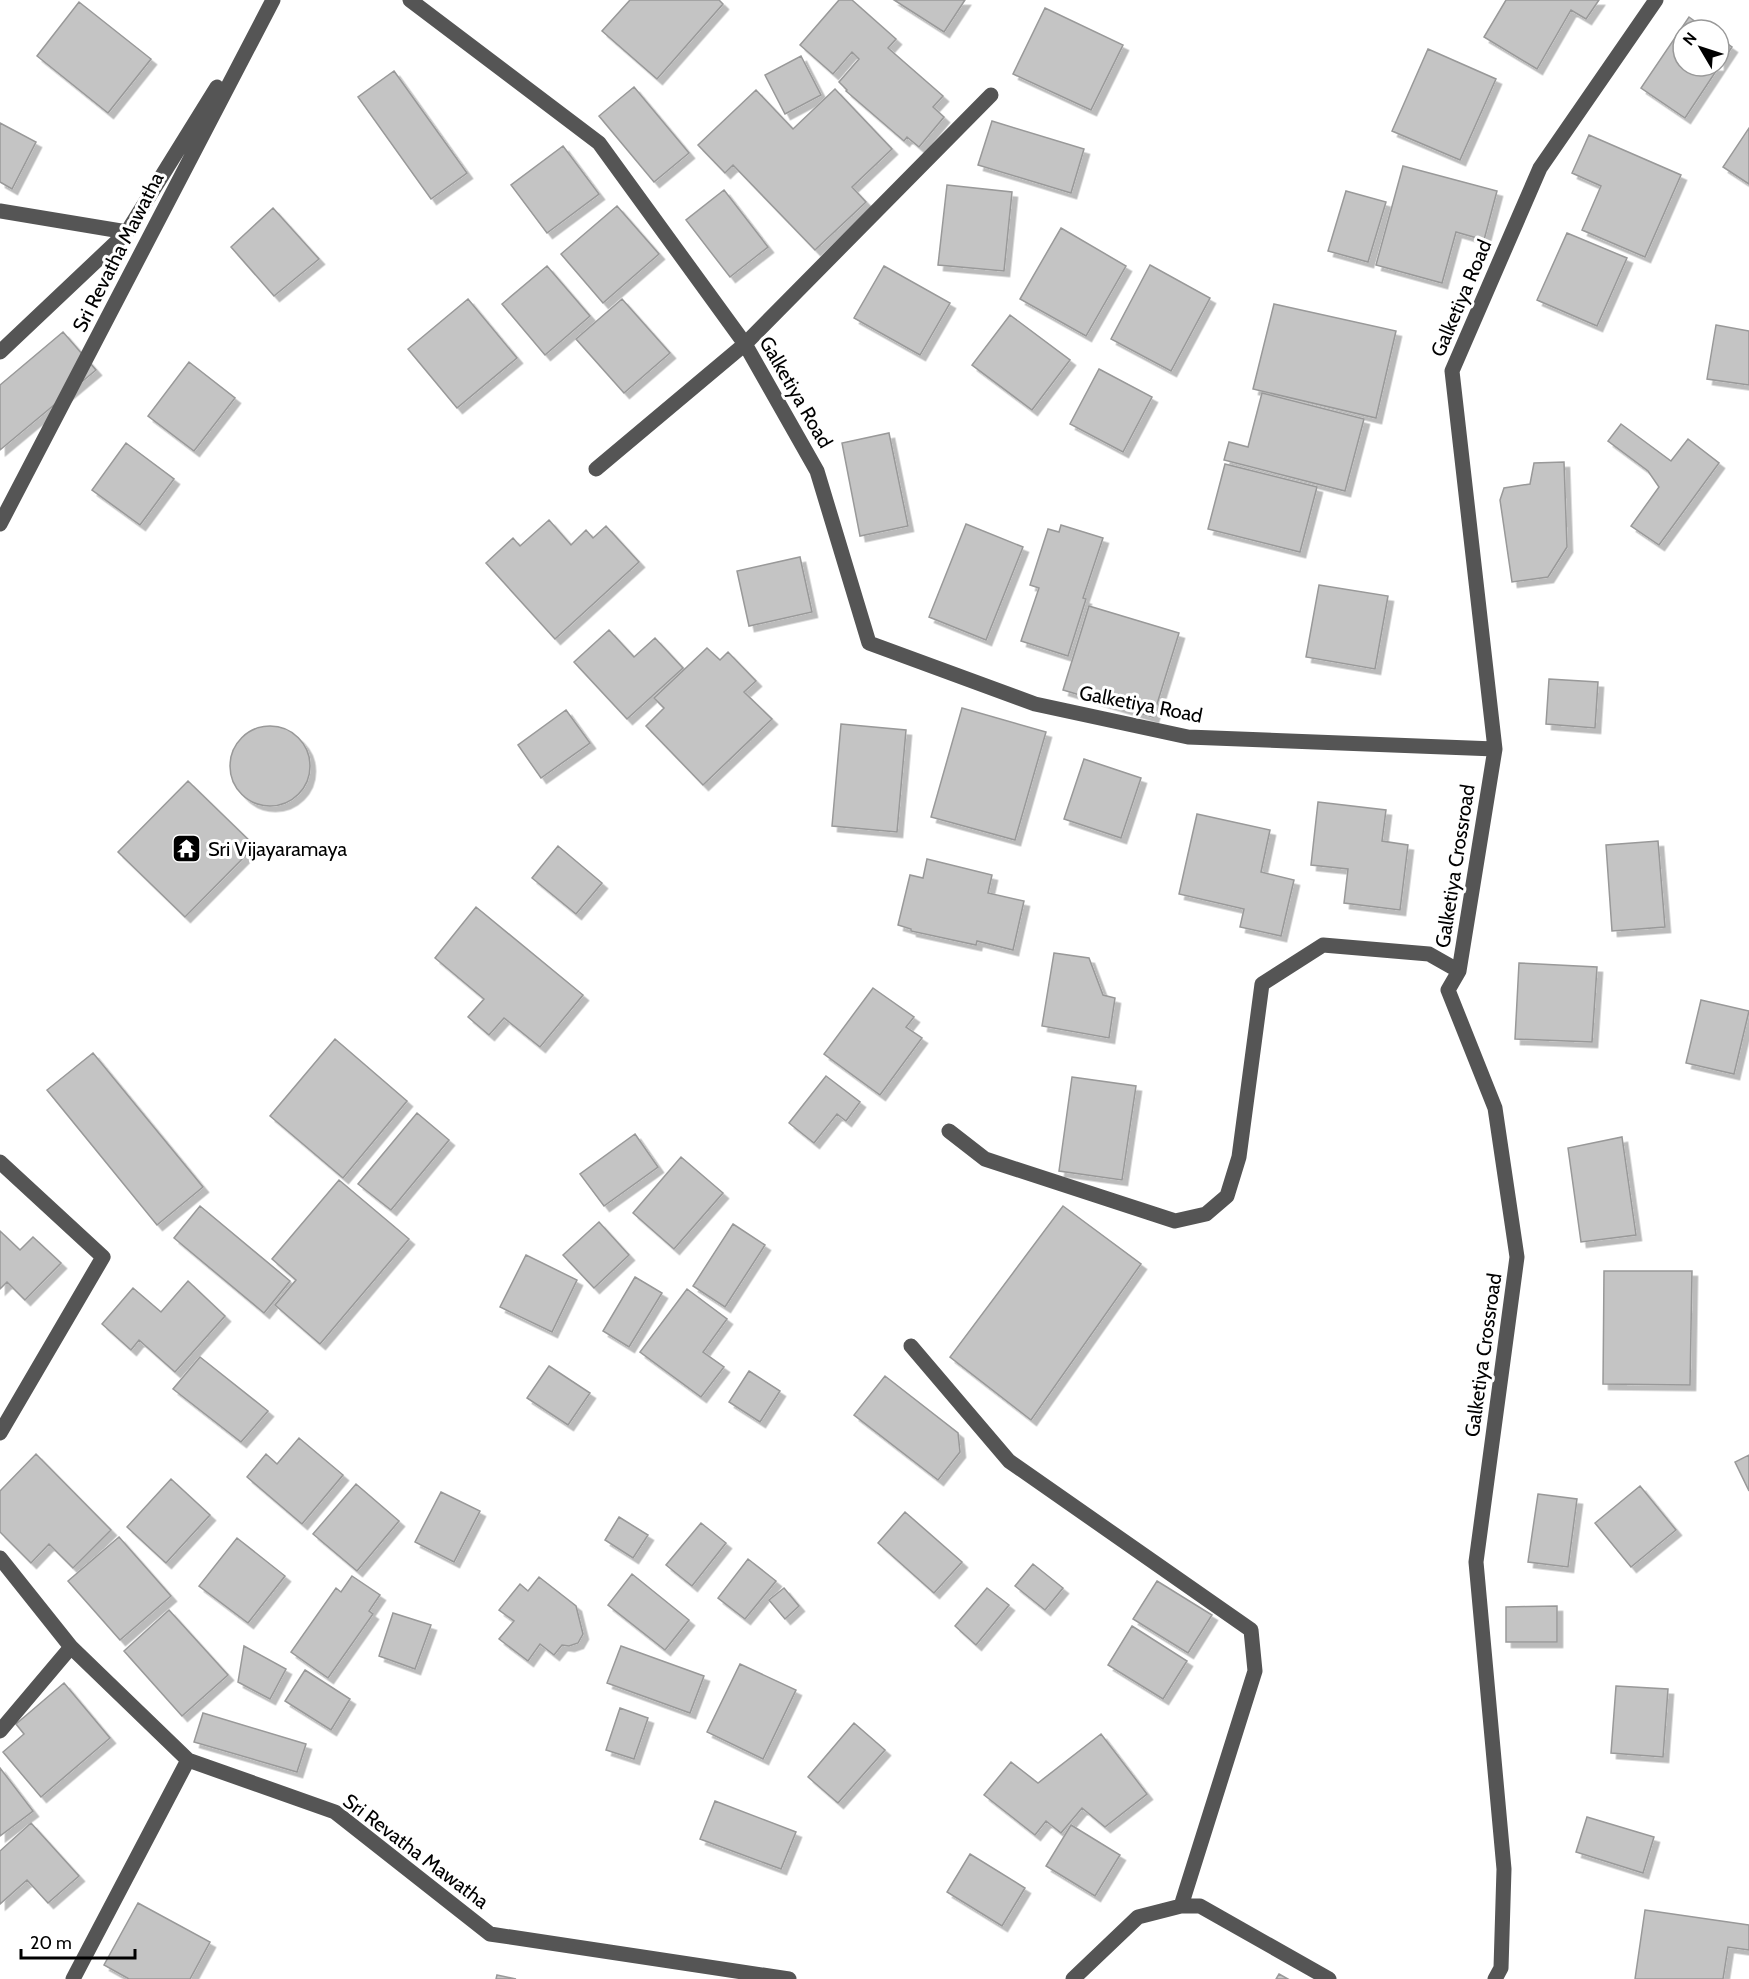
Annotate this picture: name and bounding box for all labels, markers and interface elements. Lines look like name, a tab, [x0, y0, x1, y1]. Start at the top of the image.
north arrow	[1671, 18, 1731, 78]
text: N	[1679, 29, 1701, 49]
street label: Sri Revatha Mawatha	[67, 168, 169, 336]
street label: Galketiya Road	[1426, 236, 1496, 360]
street label: Galketiya Road	[754, 332, 838, 452]
street label: Galketiya Road	[1077, 680, 1205, 728]
street label: Galketiya Crossroad	[1430, 783, 1480, 949]
temple icon: Sri Vijayaramaya	[171, 833, 203, 865]
place label: Sri Vijayaramaya	[208, 837, 347, 861]
street label: Galketiya Crossroad	[1460, 1272, 1506, 1438]
street label: Sri Revatha Mawatha	[339, 1789, 494, 1914]
scale bar	[21, 1922, 135, 1960]
text: 20 m	[30, 1932, 72, 1954]

